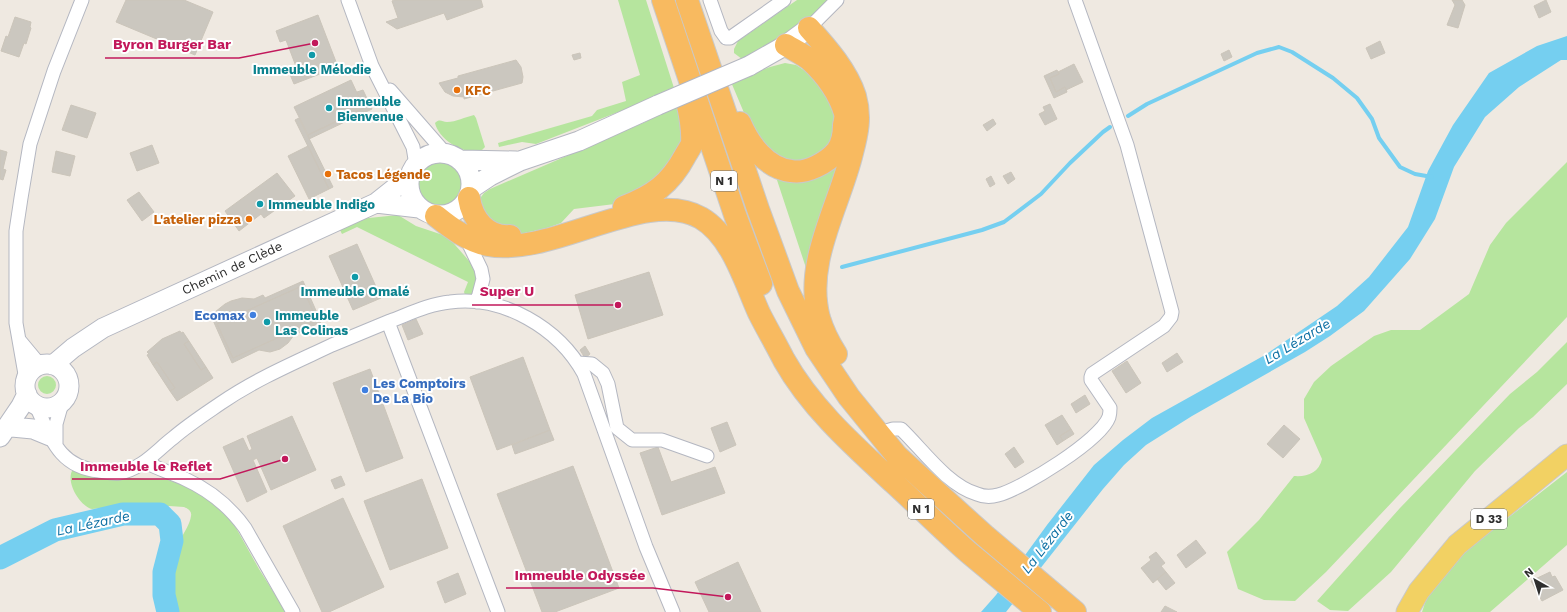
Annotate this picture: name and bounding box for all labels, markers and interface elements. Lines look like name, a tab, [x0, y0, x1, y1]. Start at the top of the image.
callout: Byron Burger Bar	[105, 32, 239, 58]
text: Byron Burger Bar	[113, 36, 231, 52]
marker: Immeuble Mélodie	[307, 50, 317, 60]
place label: Immeuble Mélodie	[253, 62, 372, 77]
place label: KFC	[465, 83, 491, 98]
marker: KFC	[452, 85, 462, 95]
place label: Immeuble Bienvenue	[337, 94, 404, 124]
marker: Immeuble Bienvenue	[324, 103, 334, 113]
place label: Tacos Légende	[336, 167, 431, 182]
marker: Tacos Légende	[323, 169, 333, 179]
road number: N 1	[711, 171, 737, 191]
place label: Immeuble Indigo	[268, 197, 375, 212]
marker: Immeuble Indigo	[255, 199, 265, 209]
place label: L'atelier pizza	[153, 212, 241, 227]
marker: L'atelier pizza	[244, 214, 254, 224]
street label: Chemin de Clède	[179, 238, 285, 298]
marker: Immeuble Omalé	[350, 272, 360, 282]
callout: Super U	[472, 279, 543, 305]
text: Super U	[480, 283, 534, 299]
place label: Immeuble Omalé	[301, 284, 410, 299]
place label: Ecomax	[194, 308, 245, 323]
place label: Immeuble Las Colinas	[275, 308, 348, 338]
marker: Ecomax	[248, 310, 258, 320]
water label: La Lézarde	[1261, 315, 1333, 367]
marker: Immeuble Las Colinas	[262, 317, 272, 327]
place label: Les Comptoirs De La Bio	[373, 376, 466, 406]
marker: Les Comptoirs De La Bio	[360, 385, 370, 395]
callout: Immeuble le Reflet	[72, 453, 220, 479]
text: Immeuble le Reflet	[80, 458, 212, 474]
road number: N 1	[908, 499, 934, 519]
water label: La Lézarde	[55, 507, 131, 539]
water label: La Lézarde	[1018, 508, 1076, 576]
road number: D 33	[1471, 509, 1507, 529]
north arrow	[1515, 560, 1555, 600]
callout: Immeuble Odyssée	[506, 562, 653, 588]
text: N	[1522, 565, 1536, 580]
text: Immeuble Odyssée	[515, 567, 645, 583]

